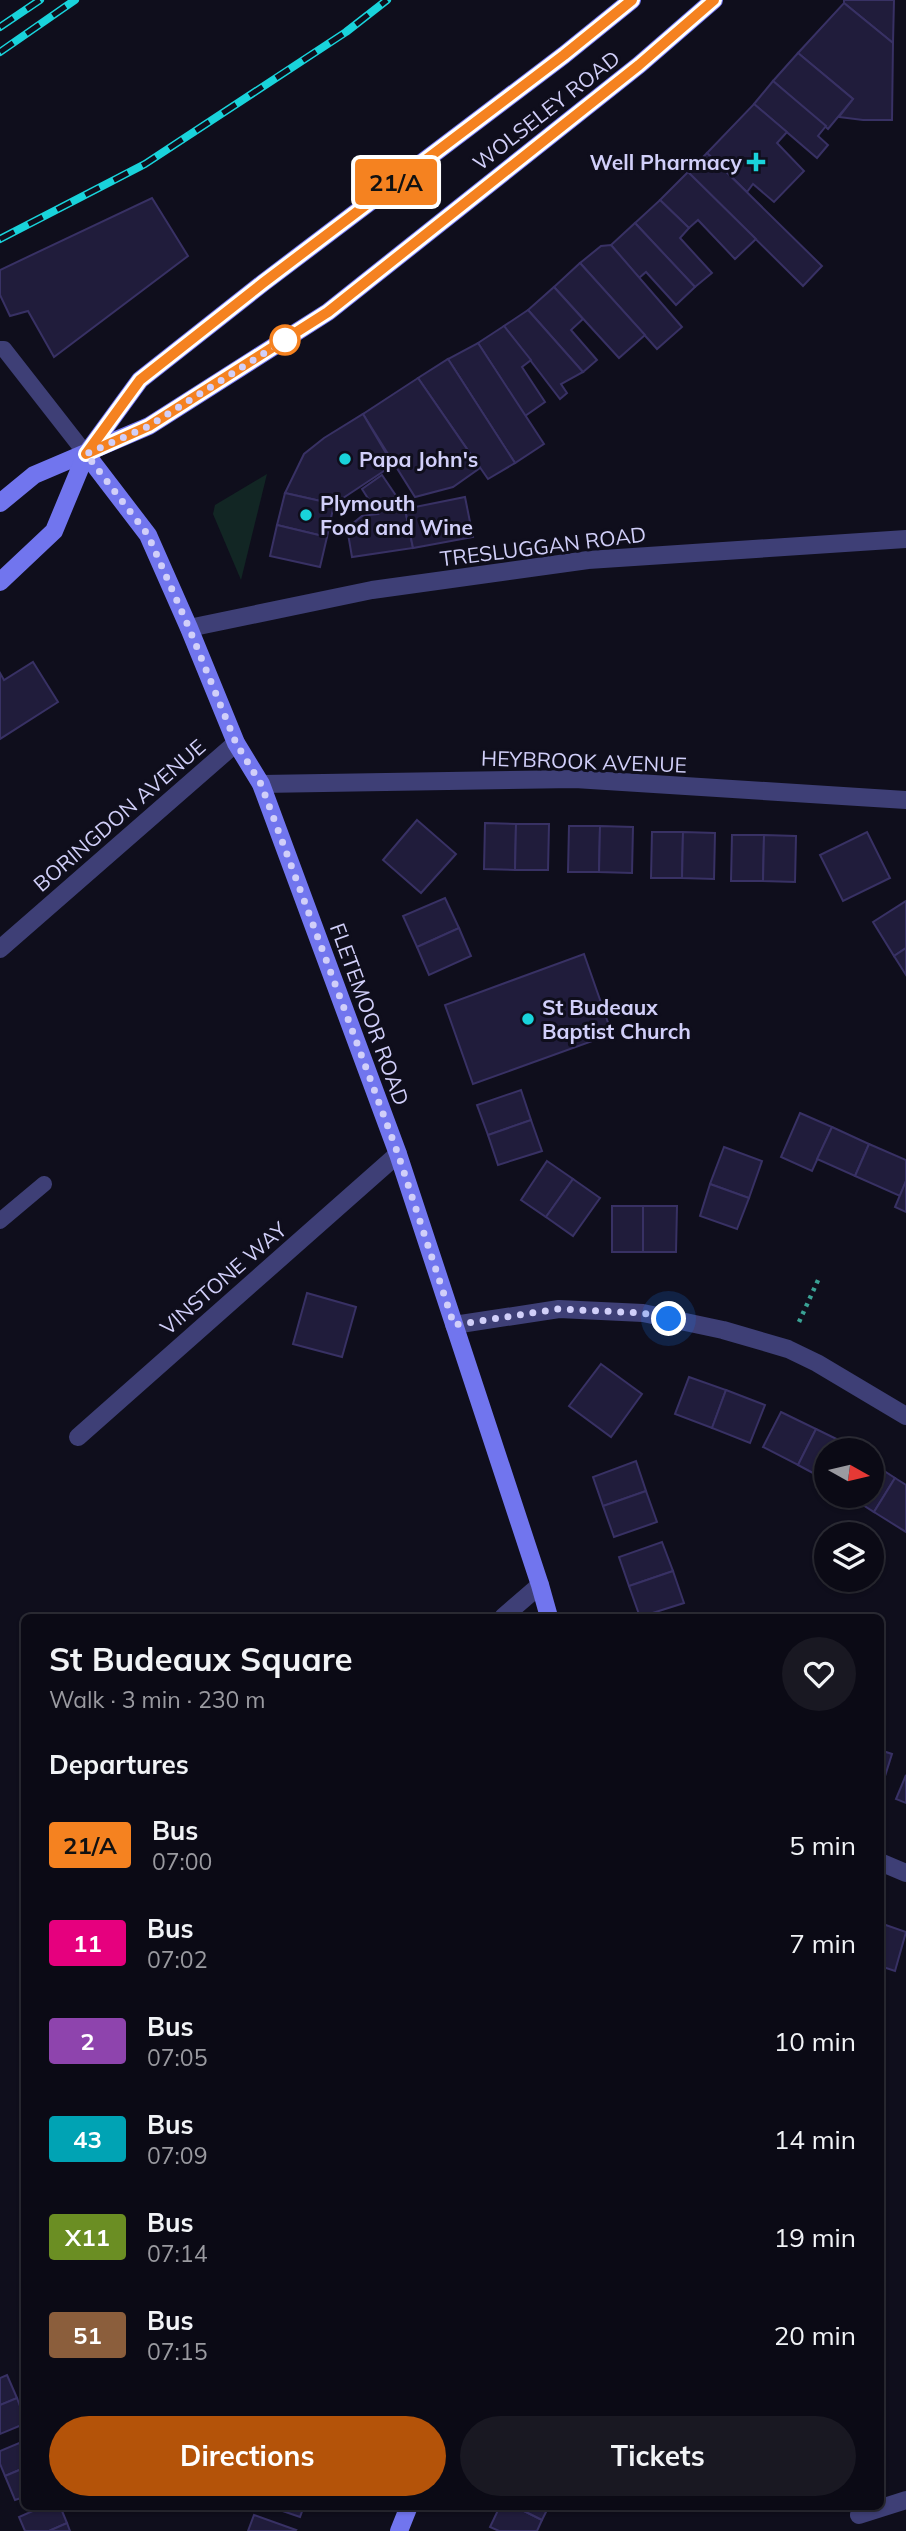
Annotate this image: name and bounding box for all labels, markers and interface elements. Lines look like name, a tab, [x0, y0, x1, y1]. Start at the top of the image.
street label: WOLSELEY ROAD	[467, 45, 625, 175]
place label: Well Pharmacy	[590, 149, 743, 175]
marker: Well Pharmacy	[748, 154, 764, 170]
line badge: 21/A	[347, 159, 445, 205]
text: 21/A	[369, 167, 423, 197]
unlabelled marker	[270, 325, 300, 355]
place label: Papa John's	[359, 446, 478, 472]
marker: Papa John's	[337, 451, 353, 467]
place label: Plymouth Food and Wine	[320, 490, 473, 540]
marker: Plymouth Food and Wine	[298, 507, 314, 523]
street label: TRESLUGGAN ROAD	[438, 520, 648, 572]
street label: BORINGDON AVENUE	[28, 733, 210, 897]
street label: HEYBROOK AVENUE	[481, 744, 687, 778]
street label: FLETEMOOR ROAD	[325, 919, 415, 1109]
place label: St Budeaux Baptist Church	[542, 994, 691, 1044]
marker: St Budeaux Baptist Church	[520, 1011, 536, 1027]
street label: VINSTONE WAY	[154, 1216, 292, 1340]
your location	[651, 1301, 686, 1336]
north arrow	[814, 1438, 884, 1508]
map controls	[814, 1438, 884, 1592]
button: layers	[814, 1522, 884, 1592]
button: heart	[782, 1637, 856, 1711]
text: St Budeaux Square	[49, 1638, 353, 1679]
text: Walk · 3 min · 230 m	[49, 1685, 266, 1714]
text: Departures	[49, 1748, 189, 1781]
text: Bus	[152, 1814, 198, 1847]
text: 5 min	[789, 1829, 856, 1862]
text: 21/A	[63, 1830, 117, 1860]
text: 07:00	[152, 1847, 212, 1876]
text: Bus	[147, 1912, 193, 1945]
text: 7 min	[789, 1927, 856, 1960]
text: 11	[73, 1928, 102, 1958]
text: 07:02	[147, 1945, 207, 1974]
text: Bus	[147, 2010, 193, 2043]
text: 10 min	[774, 2025, 856, 2058]
text: 2	[80, 2026, 95, 2056]
text: 07:05	[147, 2043, 207, 2072]
text: Bus	[147, 2108, 193, 2141]
text: 14 min	[774, 2123, 856, 2156]
text: 43	[73, 2124, 102, 2154]
text: 07:09	[147, 2141, 207, 2170]
text: Bus	[147, 2206, 193, 2239]
text: 19 min	[774, 2221, 856, 2254]
text: X11	[65, 2222, 110, 2252]
text: 07:14	[147, 2239, 207, 2268]
text: Bus	[147, 2304, 193, 2337]
text: 20 min	[774, 2319, 856, 2352]
text: 51	[73, 2320, 102, 2350]
text: 07:15	[147, 2337, 207, 2366]
button: Directions	[49, 2416, 446, 2496]
button: Tickets	[460, 2416, 856, 2496]

